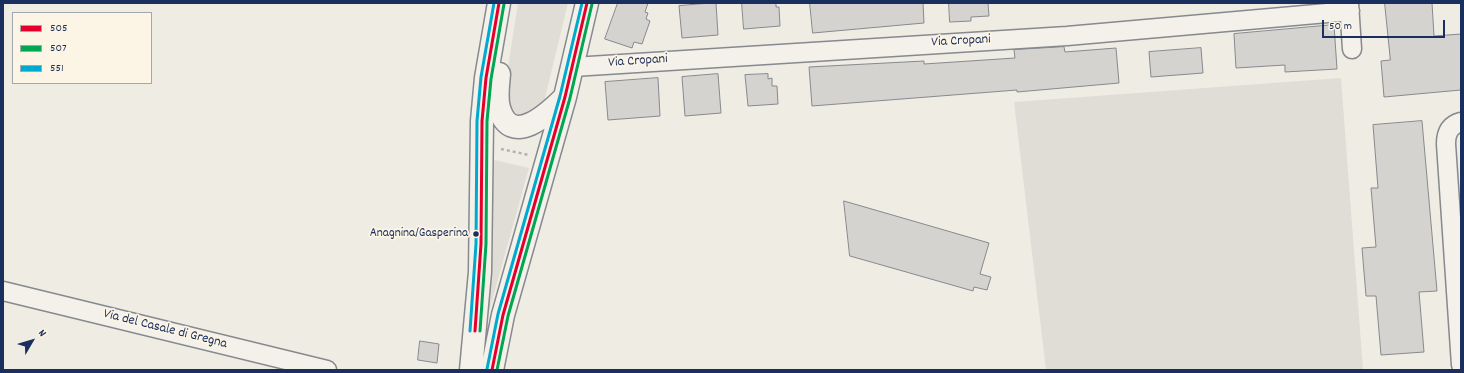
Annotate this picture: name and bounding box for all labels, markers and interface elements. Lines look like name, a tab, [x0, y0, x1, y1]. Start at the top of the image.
legend	[12, 12, 152, 84]
scale bar	[1324, 12, 1447, 38]
text: 50 m	[1329, 18, 1352, 35]
text: 505	[50, 20, 68, 37]
street label: Via Cropani	[931, 32, 991, 52]
text: 507	[50, 40, 67, 57]
street label: Via Cropani	[608, 52, 668, 72]
text: 551	[50, 60, 64, 77]
place label: Anagnina/Gasperina	[370, 226, 468, 242]
marker: Anagnina/Gasperina	[471, 229, 481, 239]
street label: Via del Casale di Gregna	[101, 307, 229, 353]
north arrow	[12, 321, 52, 361]
text: N	[33, 327, 49, 341]

